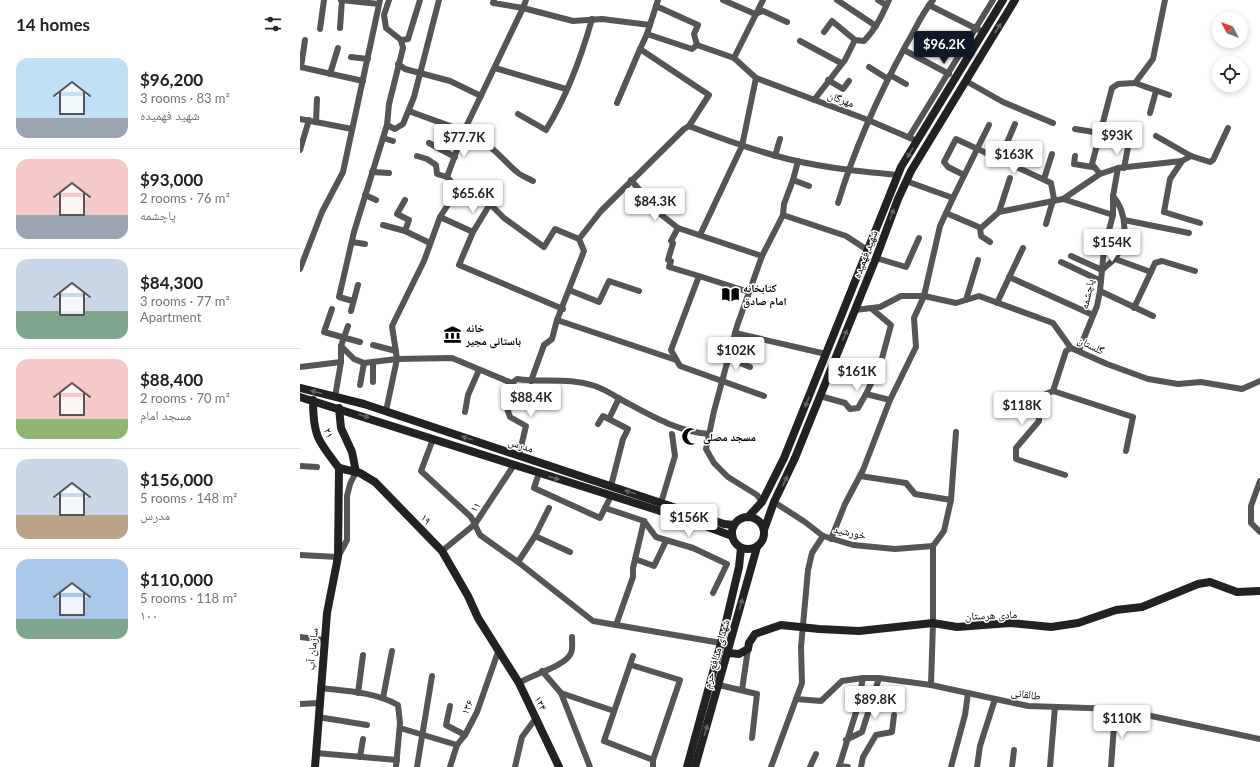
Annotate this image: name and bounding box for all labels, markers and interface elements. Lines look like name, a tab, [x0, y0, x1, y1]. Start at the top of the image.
north arrow	[1212, 12, 1248, 48]
map controls	[1212, 12, 1248, 92]
icon: filters	[262, 13, 284, 35]
text: 14 homes	[16, 14, 90, 35]
one-way arrow	[994, 23, 1002, 33]
pin: $96.2K	[911, 31, 977, 65]
text: $96.2K	[923, 36, 965, 52]
button: locate	[1212, 56, 1248, 92]
text: $96,200	[140, 69, 203, 90]
icon: home	[48, 74, 96, 122]
street label: مهرگان	[826, 88, 856, 110]
text: 3 rooms · 83 m²	[140, 90, 230, 106]
text: شهید فهمیده	[140, 107, 200, 123]
pin: $93K	[1093, 122, 1141, 156]
pin: $77.7K	[431, 124, 497, 158]
text: $93K	[1101, 127, 1133, 143]
text: $77.7K	[443, 129, 485, 145]
pin: $163K	[986, 141, 1042, 175]
text: $163K	[994, 146, 1034, 162]
one-way arrow	[906, 148, 914, 158]
text: $93,000	[140, 169, 203, 190]
icon: home	[48, 175, 96, 223]
pin: $65.6K	[440, 180, 506, 214]
text: $65.6K	[452, 185, 494, 201]
pin: $84.3K	[622, 188, 688, 222]
text: 2 rooms · 76 m²	[140, 190, 230, 206]
text: $84.3K	[634, 193, 676, 209]
text: پاچشمه	[140, 207, 176, 223]
one-way arrow	[890, 207, 896, 219]
street label: شهید فهمیده	[849, 228, 880, 280]
pin: $154K	[1084, 229, 1140, 263]
text: $154K	[1092, 234, 1132, 250]
text: $84,300	[140, 272, 203, 293]
icon: home	[48, 275, 96, 323]
street label: پاچشمه	[1077, 277, 1097, 310]
place label: کتابخانه امام صادق	[743, 281, 787, 309]
library icon: کتابخانه امام صادق	[720, 284, 740, 304]
text: 3 rooms · 77 m²	[140, 293, 230, 309]
text: Apartment	[140, 309, 201, 325]
place label: خانه باستانی مجیر	[465, 321, 521, 349]
museum icon: خانه باستانی مجیر	[443, 324, 463, 344]
one-way arrow	[842, 329, 848, 340]
street label: گلستان	[1075, 332, 1107, 358]
pin: $102K	[708, 337, 764, 371]
text: $102K	[716, 342, 756, 358]
pin: $161K	[829, 358, 885, 392]
text: $161K	[837, 363, 877, 379]
text: $88,400	[140, 369, 203, 390]
icon: home	[48, 375, 96, 423]
pin: $88.4K	[498, 384, 564, 418]
one-way arrow	[310, 389, 322, 395]
text: $88.4K	[510, 389, 552, 405]
text: 2 rooms · 70 m²	[140, 390, 230, 406]
pin: $118K	[994, 392, 1050, 426]
one-way arrow	[803, 397, 809, 409]
text: $118K	[1002, 397, 1042, 413]
text: مسجد امام	[140, 407, 191, 423]
one-way arrow	[358, 414, 370, 420]
street label: ۲۱	[322, 426, 337, 440]
mosque icon: مسجد مصلی	[680, 427, 700, 447]
place label: مسجد مصلی	[703, 430, 756, 445]
street label: مدرس	[507, 434, 535, 456]
one-way arrow	[461, 435, 473, 441]
text: $156,000	[140, 469, 213, 490]
icon: home	[48, 475, 96, 523]
one-way arrow	[549, 475, 561, 481]
one-way arrow	[782, 475, 788, 487]
one-way arrow	[624, 489, 636, 495]
text: 5 rooms · 148 m²	[140, 490, 237, 506]
street label: ۱۱	[466, 499, 483, 514]
pin: $156K	[661, 504, 717, 538]
text: مدرس	[140, 507, 170, 523]
text: $156K	[669, 509, 709, 525]
street label: ۱۹	[418, 511, 435, 527]
street label: خورشید	[833, 522, 868, 541]
text: $110,000	[140, 569, 213, 590]
icon: home	[48, 575, 96, 623]
text: 5 rooms · 118 m²	[140, 590, 237, 606]
one-way arrow	[738, 598, 744, 610]
text: ۱۰۰	[140, 607, 158, 623]
street label: مادی هرستان	[965, 607, 1017, 623]
street label: شهدای مدافع حرم	[699, 618, 733, 690]
street label: سازمان آب	[303, 627, 321, 671]
street label: طالقانی	[1010, 685, 1042, 703]
pin: $89.8K	[842, 686, 908, 720]
text: $89.8K	[854, 691, 896, 707]
street label: ۱۲۴	[532, 693, 551, 712]
street label: ۱۳۶	[458, 697, 475, 716]
pin: $110K	[1094, 705, 1150, 739]
text: $110K	[1102, 710, 1142, 726]
one-way arrow	[703, 723, 709, 735]

